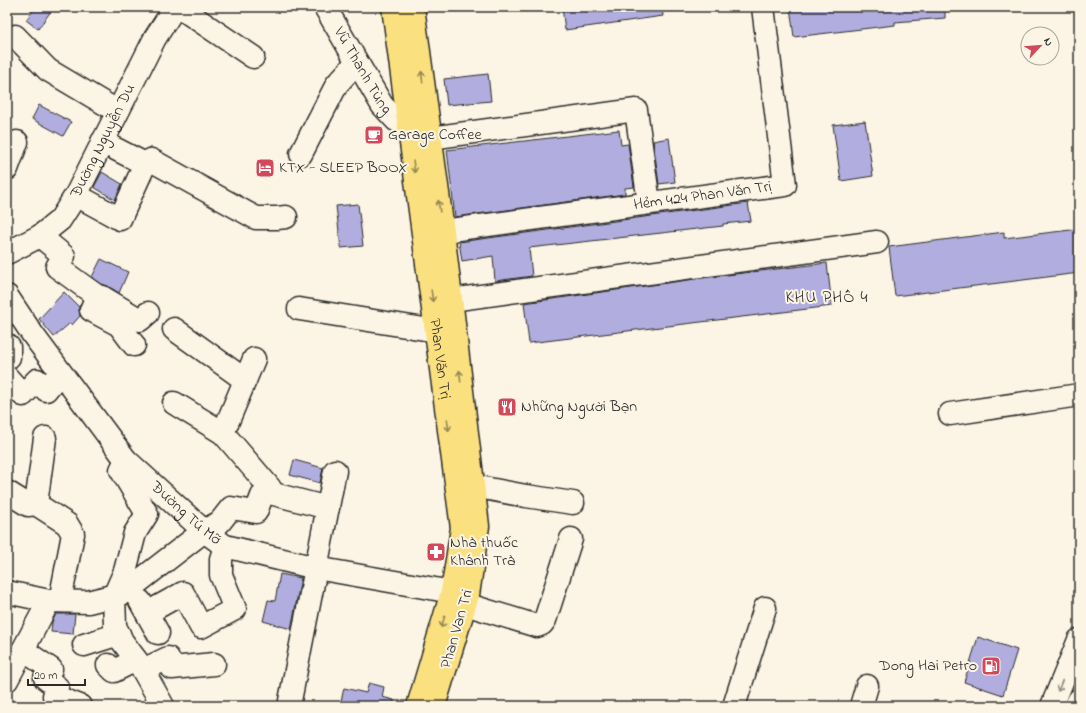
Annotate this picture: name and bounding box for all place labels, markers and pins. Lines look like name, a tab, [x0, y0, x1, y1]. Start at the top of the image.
place label: Garage Coffee	[388, 123, 482, 147]
cafe icon: Garage Coffee	[363, 124, 385, 146]
place label: KTX - SLEEP BOOX	[279, 156, 407, 180]
hotel icon: KTX - SLEEP BOOX	[254, 157, 276, 179]
place label: Những Người Bạn	[521, 395, 637, 419]
restaurant icon: Những Người Bạn	[496, 396, 518, 418]
place label: Nhà thuốc Khánh Trà	[450, 531, 519, 573]
pharmacy icon: Nhà thuốc Khánh Trà	[425, 541, 447, 563]
place label: Dong Hai Petro	[878, 654, 977, 678]
fuel station icon: Dong Hai Petro	[980, 655, 1002, 677]

